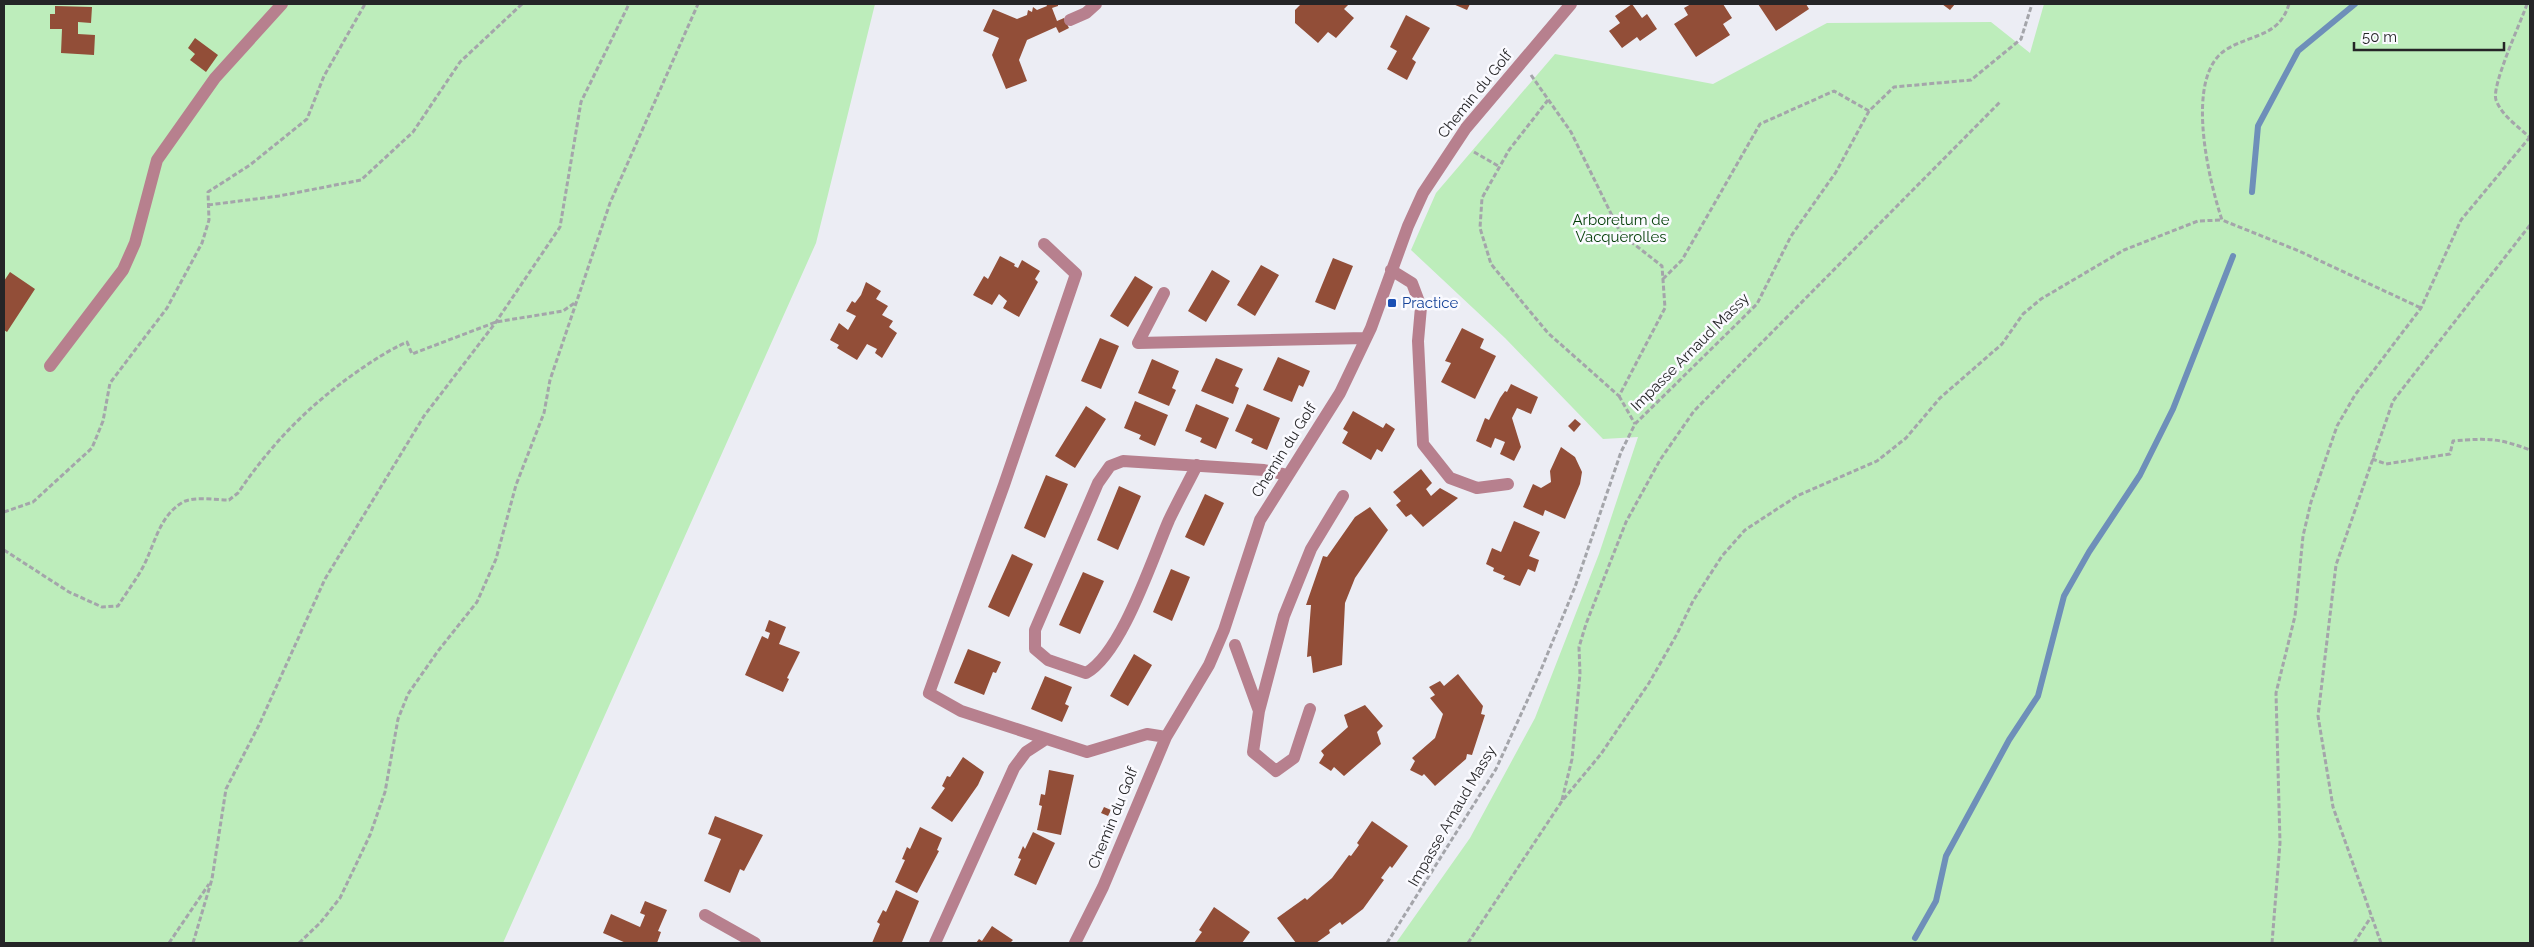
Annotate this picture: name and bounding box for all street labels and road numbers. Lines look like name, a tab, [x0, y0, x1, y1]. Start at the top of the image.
street label: Chemin du Golf	[1434, 45, 1517, 142]
street label: Impasse Arnaud Massy	[1627, 289, 1753, 415]
street label: Chemin du Golf	[1248, 398, 1321, 501]
street label: Impasse Arnaud Massy	[1404, 742, 1500, 890]
street label: Chemin du Golf	[1084, 763, 1142, 872]

